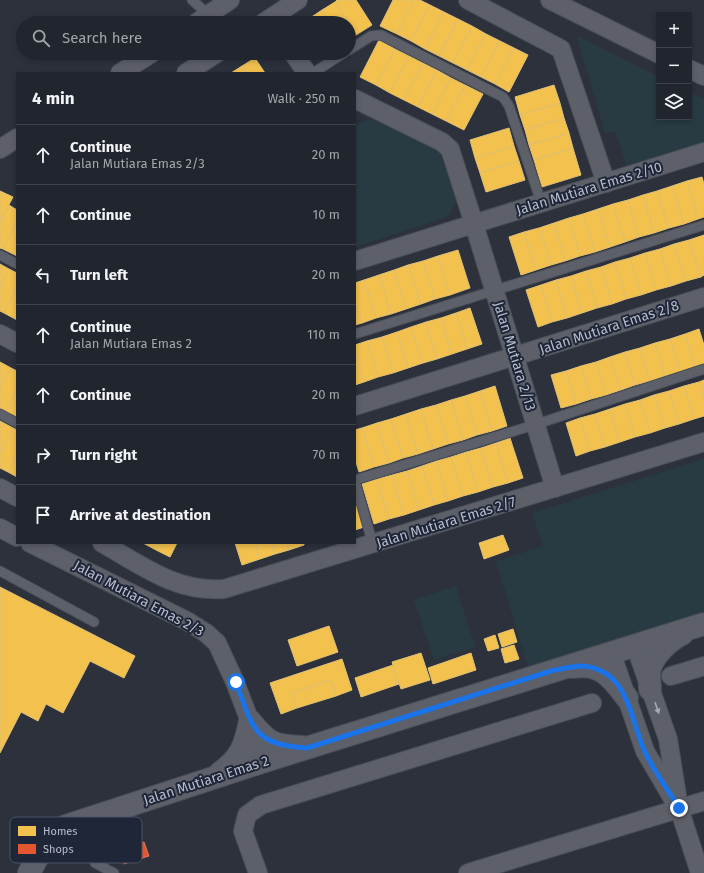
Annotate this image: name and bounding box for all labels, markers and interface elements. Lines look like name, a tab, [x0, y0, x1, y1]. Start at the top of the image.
map controls	[656, 12, 692, 120]
button: +	[656, 12, 692, 48]
search box	[16, 16, 356, 60]
icon: search	[30, 27, 52, 49]
text: Search here	[62, 29, 142, 47]
button: −	[656, 48, 692, 84]
button: layers	[656, 84, 692, 120]
text: 4 min	[32, 88, 75, 109]
text: Walk · 250 m	[267, 91, 340, 106]
text: Continue	[70, 138, 131, 156]
icon: ahead	[32, 144, 54, 166]
text: 20 m	[312, 147, 340, 162]
text: Jalan Mutiara Emas 2/3	[70, 156, 205, 171]
street label: Jalan Mutiara Emas 2/10	[514, 158, 664, 219]
icon: ahead	[32, 204, 54, 226]
text: Continue	[70, 206, 131, 224]
text: 10 m	[313, 207, 340, 222]
icon: left	[32, 264, 54, 286]
text: Turn left	[70, 266, 128, 284]
text: 20 m	[312, 267, 340, 282]
street label: Jalan Mutiara Emas 2/8	[537, 297, 681, 358]
street label: Jalan Mutiara 2/13	[490, 299, 539, 413]
text: Continue	[70, 318, 131, 336]
icon: ahead	[32, 324, 54, 346]
text: 110 m	[307, 327, 340, 342]
text: Jalan Mutiara Emas 2	[70, 336, 192, 351]
icon: ahead	[32, 384, 54, 406]
text: Continue	[70, 386, 131, 404]
text: 20 m	[312, 387, 340, 402]
icon: right	[32, 444, 54, 466]
text: Turn right	[70, 446, 137, 464]
text: 70 m	[313, 447, 340, 462]
street label: Jalan Mutiara Emas 2/7	[374, 493, 518, 552]
icon: arrive	[32, 504, 54, 526]
text: Arrive at destination	[70, 506, 211, 524]
street label: Jalan Mutiara Emas 2/3	[71, 557, 207, 640]
route start	[227, 673, 245, 691]
one-way arrow	[654, 702, 660, 714]
street label: Jalan Mutiara Emas 2	[141, 752, 271, 809]
route end	[670, 799, 688, 817]
legend	[10, 817, 142, 863]
text: Homes	[43, 825, 77, 838]
text: Shops	[43, 843, 74, 856]

